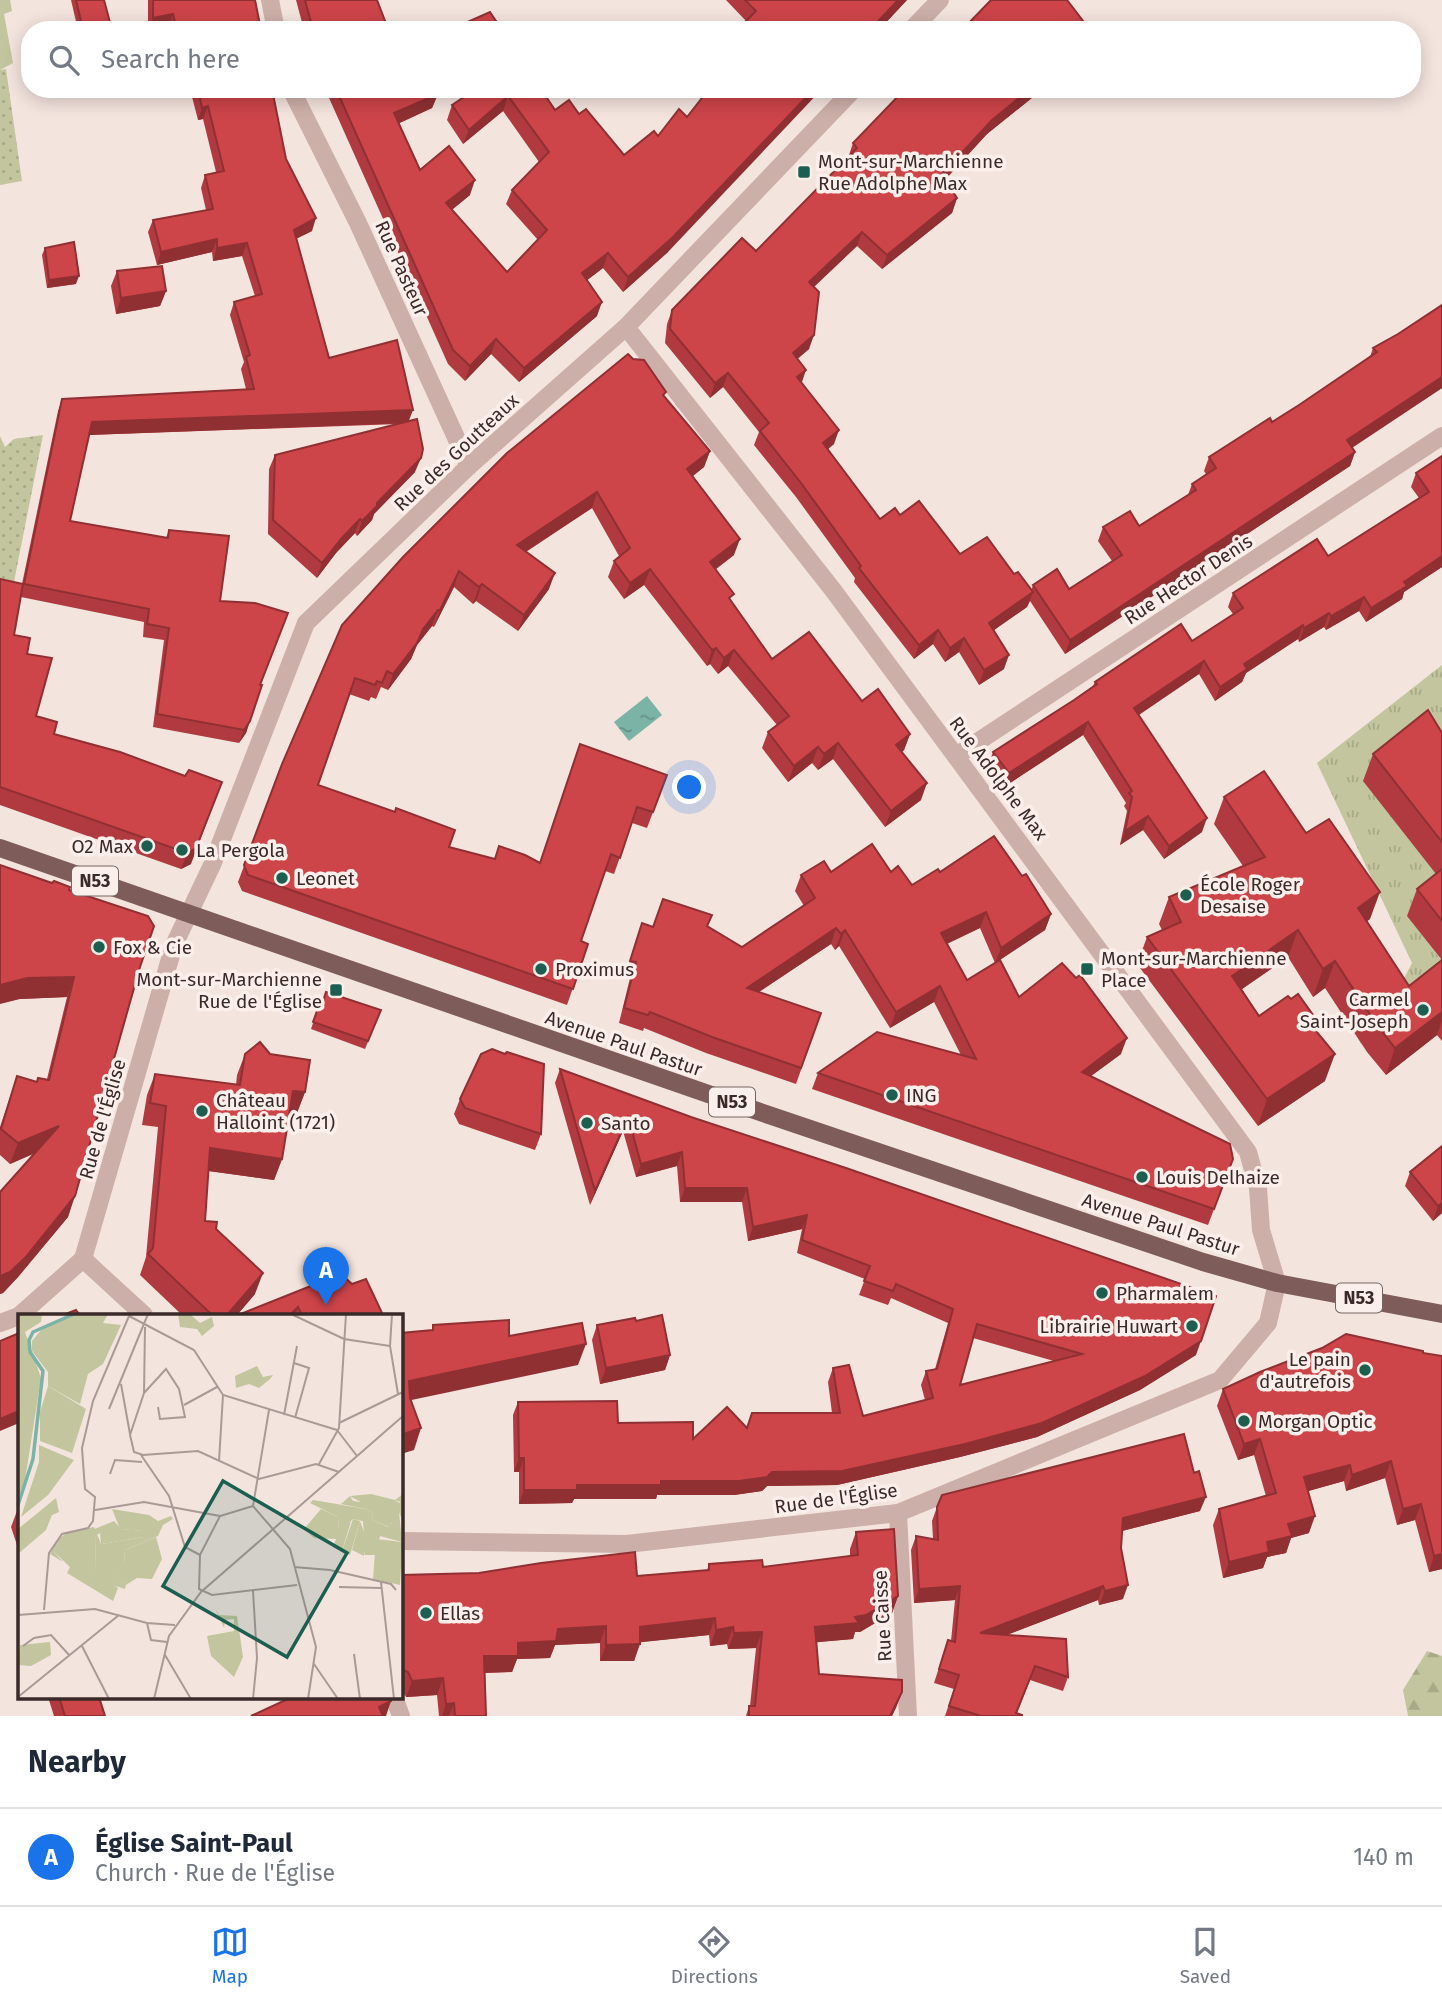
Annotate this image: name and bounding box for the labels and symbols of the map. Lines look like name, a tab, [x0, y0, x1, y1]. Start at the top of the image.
place label: Mont-sur-Marchienne Rue Adolphe Max	[818, 150, 1004, 195]
marker: Mont-sur-Marchienne Rue Adolphe Max	[796, 164, 812, 180]
street label: Rue Pasteur	[370, 217, 433, 320]
street label: Rue des Goutteaux	[389, 388, 524, 516]
street label: Rue Hector Denis	[1120, 529, 1257, 629]
street label: Rue Adolphe Max	[945, 712, 1053, 845]
your location	[672, 770, 706, 804]
place label: O2 Max	[72, 835, 134, 858]
marker: O2 Max	[139, 838, 155, 854]
place label: La Pergola	[196, 839, 285, 862]
marker: La Pergola	[174, 842, 190, 858]
road number: N53	[72, 866, 118, 896]
place label: Leonet	[296, 867, 355, 890]
marker: Leonet	[274, 870, 290, 886]
place label: École Roger Desaise	[1200, 873, 1301, 918]
marker: École Roger Desaise	[1178, 887, 1194, 903]
place label: Fox & Cie	[113, 936, 192, 959]
marker: Fox & Cie	[91, 939, 107, 955]
place label: Mont-sur-Marchienne Place	[1101, 947, 1287, 992]
place label: Proximus	[555, 958, 634, 981]
marker: Proximus	[533, 961, 549, 977]
marker: Mont-sur-Marchienne Place	[1079, 961, 1095, 977]
place label: Mont-sur-Marchienne Rue de l'Église	[137, 968, 322, 1013]
marker: Mont-sur-Marchienne Rue de l'Église	[328, 982, 344, 998]
place label: Carmel Saint-Joseph	[1300, 988, 1409, 1033]
marker: Carmel Saint-Joseph	[1415, 1002, 1431, 1018]
street label: Avenue Paul Pastur	[542, 1006, 706, 1081]
street label: Rue de l'Église	[74, 1056, 131, 1182]
place label: ING	[906, 1084, 937, 1107]
road number: N53	[709, 1087, 755, 1116]
marker: ING	[884, 1087, 900, 1103]
place label: Château Halloint (1721)	[216, 1089, 335, 1134]
marker: Château Halloint (1721)	[194, 1103, 210, 1119]
place label: Santo	[601, 1112, 651, 1135]
marker: Santo	[579, 1115, 595, 1131]
place label: Louis Delhaize	[1156, 1166, 1280, 1189]
marker: Louis Delhaize	[1134, 1169, 1150, 1185]
street label: Avenue Paul Pastur	[1079, 1188, 1243, 1261]
pin: A	[303, 1247, 349, 1305]
place label: Pharmalem	[1116, 1282, 1214, 1305]
road number: N53	[1336, 1283, 1382, 1312]
marker: Pharmalem	[1094, 1285, 1110, 1301]
inset map	[18, 1314, 402, 1699]
place label: Librairie Huwart	[1040, 1315, 1178, 1338]
marker: Librairie Huwart	[1184, 1318, 1200, 1334]
place label: Le pain d'autrefois	[1259, 1348, 1351, 1393]
marker: Le pain d'autrefois	[1357, 1362, 1373, 1378]
place label: Morgan Optic	[1258, 1410, 1373, 1433]
marker: Morgan Optic	[1236, 1413, 1252, 1429]
street label: Rue de l'Église	[773, 1478, 899, 1519]
street label: Rue Caisse	[869, 1569, 896, 1663]
place label: Ellas	[440, 1602, 480, 1625]
marker: Ellas	[418, 1605, 434, 1621]

